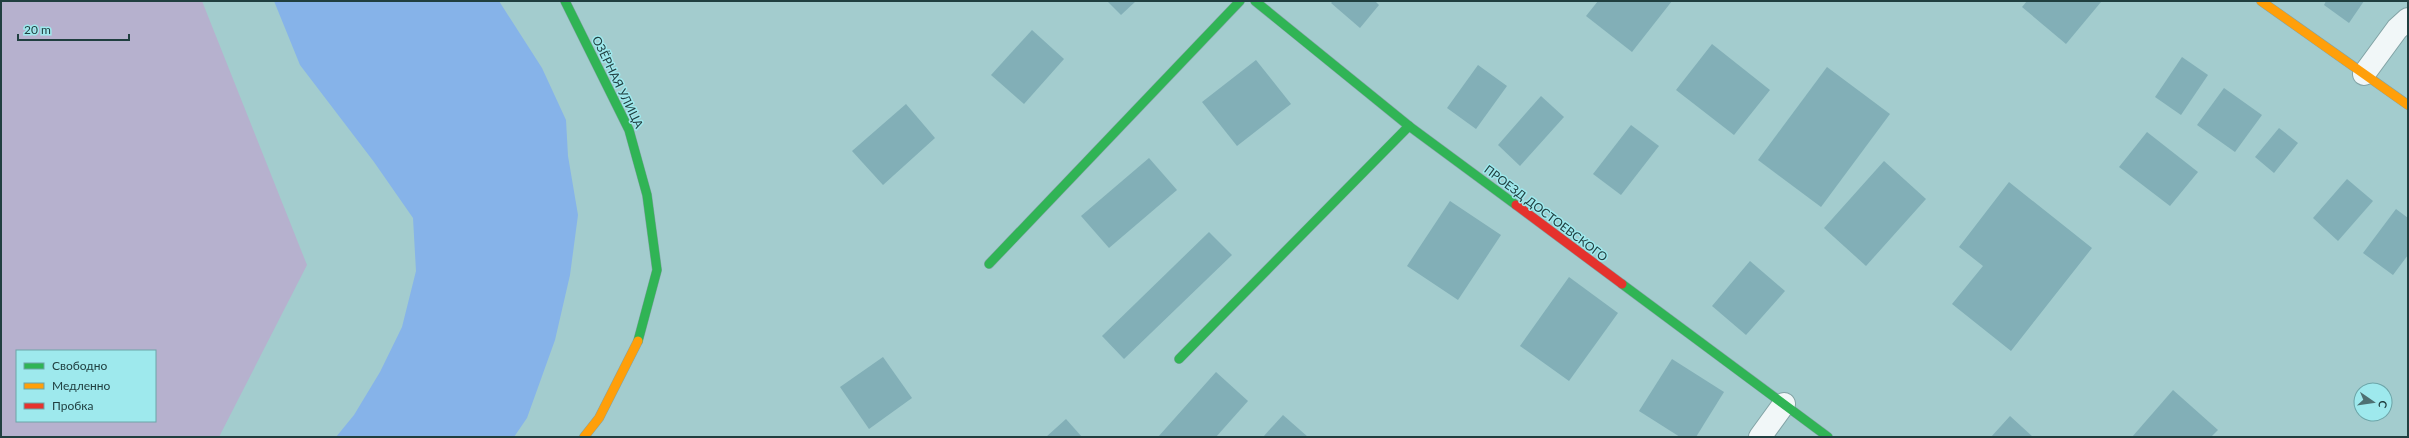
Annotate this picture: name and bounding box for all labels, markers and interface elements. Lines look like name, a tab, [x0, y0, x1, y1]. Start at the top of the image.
scale bar	[18, 16, 129, 42]
text: 20 m	[24, 22, 51, 37]
street label: ОЗЁРНАЯ УЛИЦА	[589, 33, 647, 131]
street label: ПРОЕЗД ДОСТОЕВСКОГО	[1481, 162, 1611, 265]
legend	[16, 350, 156, 422]
text: Свободно	[52, 358, 108, 373]
text: Медленно	[52, 378, 111, 393]
north arrow	[2353, 382, 2393, 422]
text: Пробка	[52, 398, 93, 413]
text: С	[2376, 399, 2390, 410]

